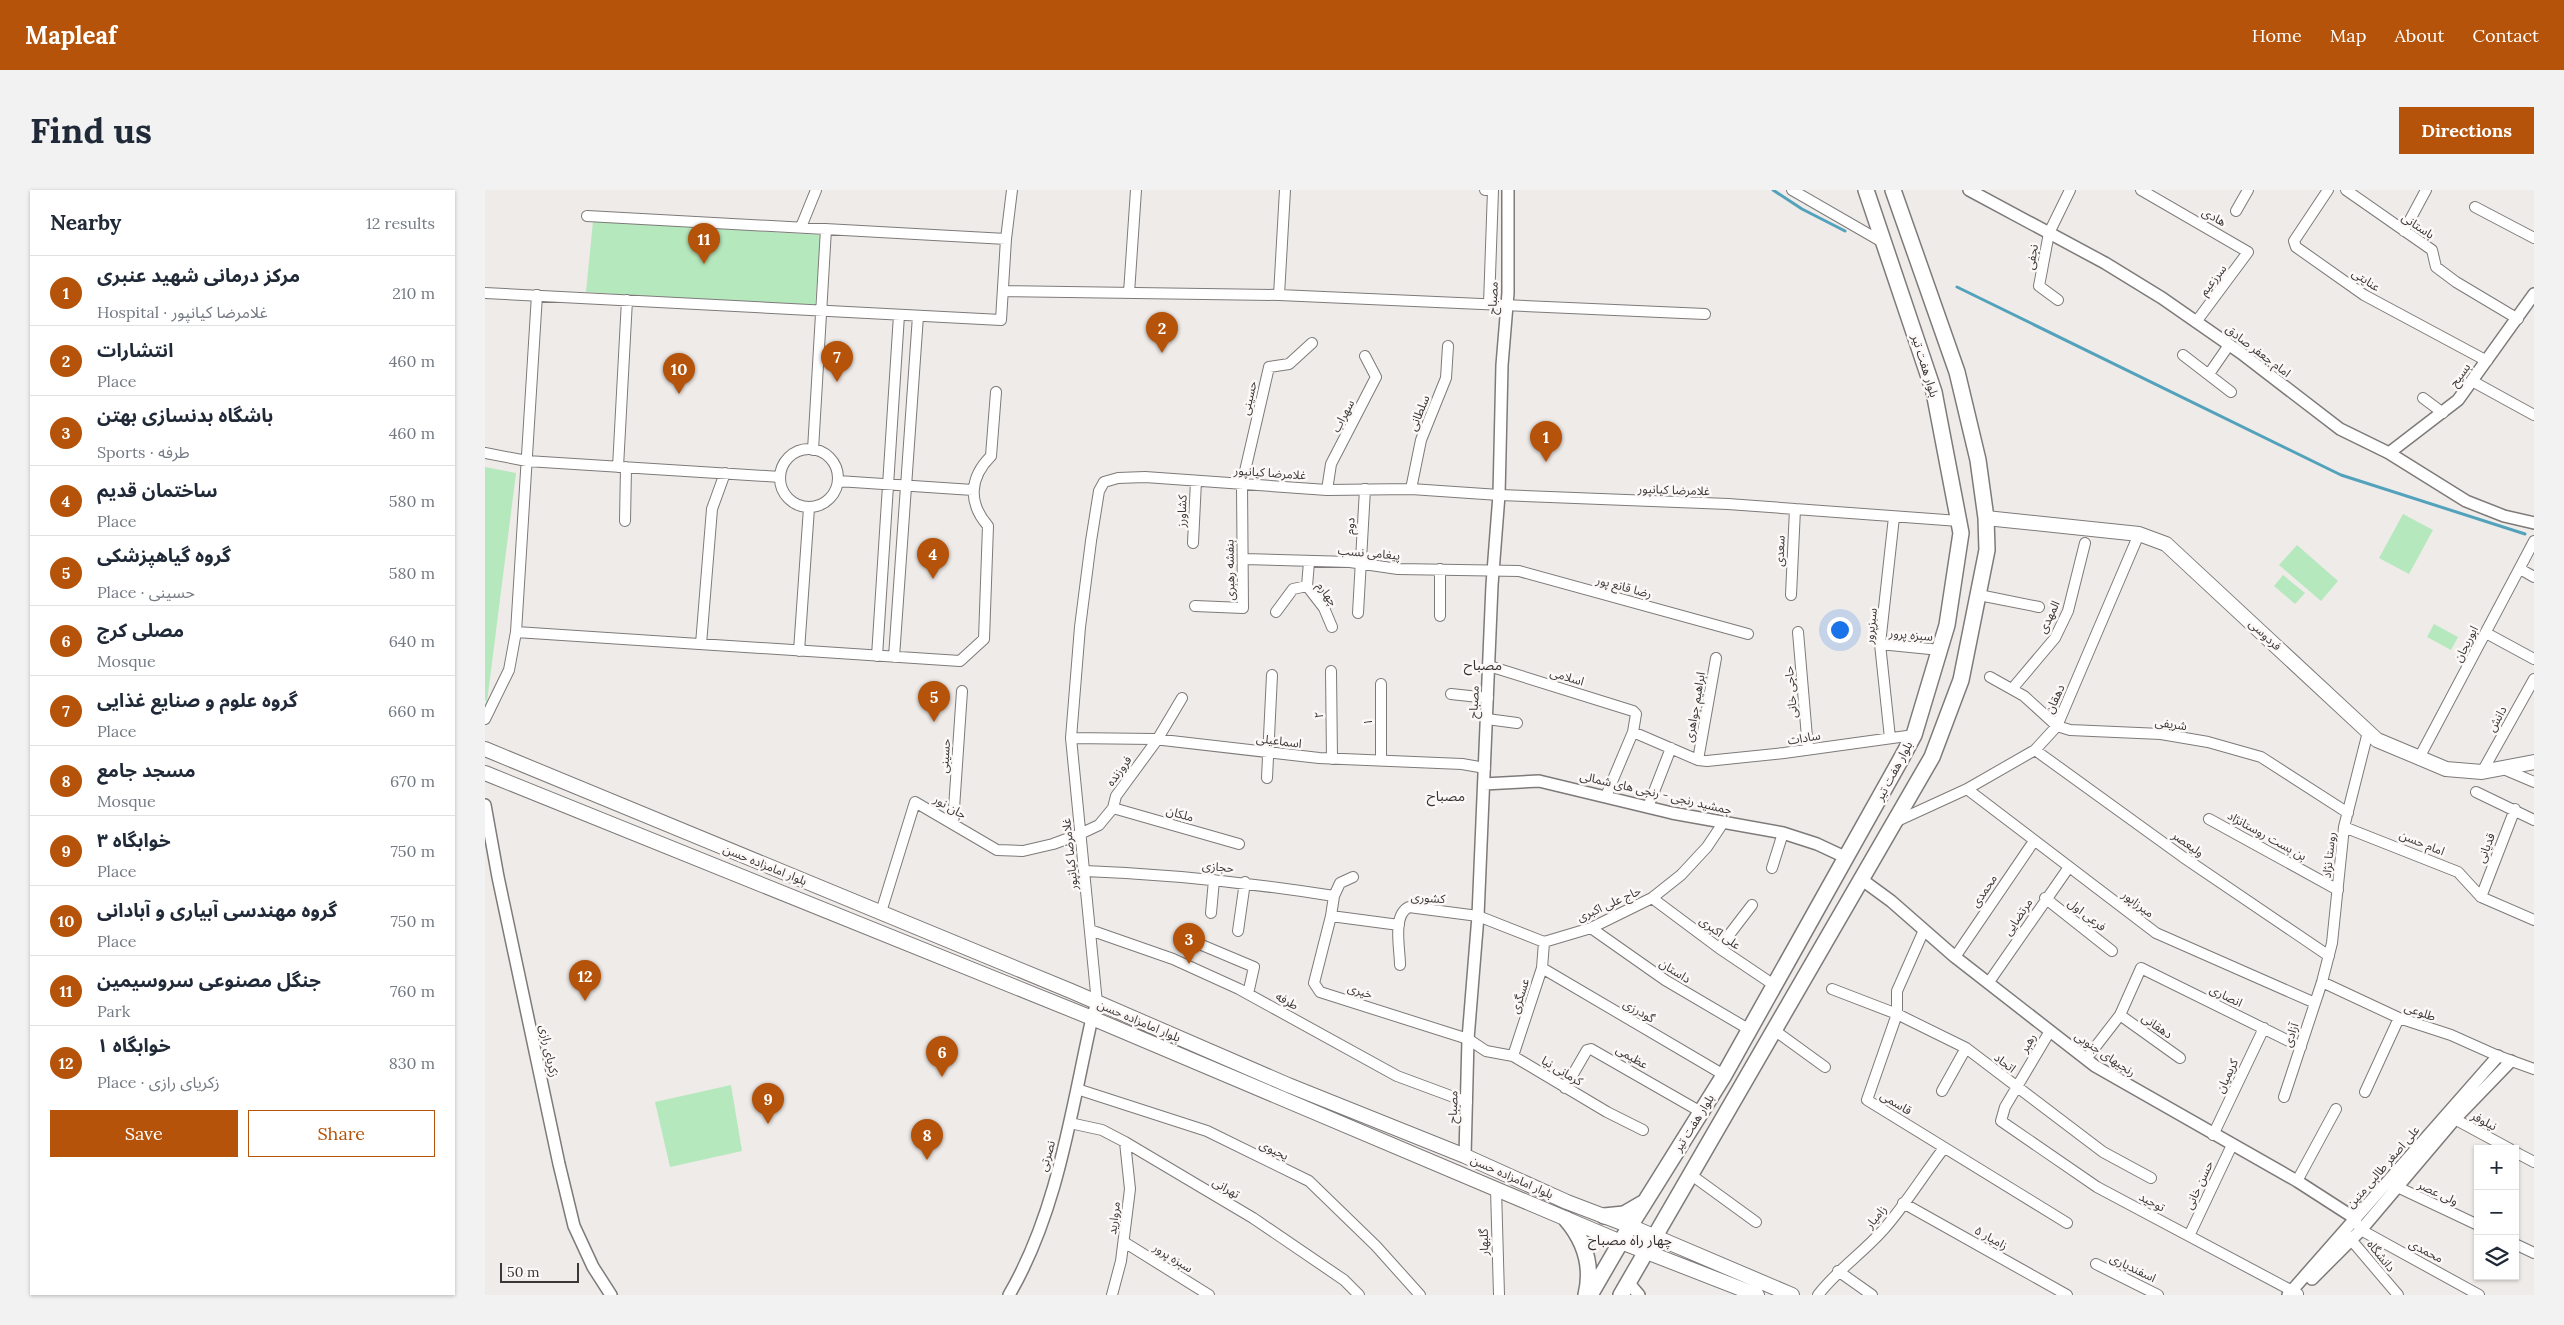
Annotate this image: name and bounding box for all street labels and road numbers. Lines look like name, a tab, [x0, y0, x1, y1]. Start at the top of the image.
street label: هادی	[2200, 204, 2229, 229]
street label: باستانی	[2399, 209, 2437, 242]
street label: نجفی	[2022, 243, 2041, 271]
street label: سرزعیم	[2196, 261, 2231, 300]
street label: عنایتی	[2349, 265, 2383, 294]
street label: مصباح	[1484, 281, 1503, 315]
street label: امام جعفر صادق	[2221, 321, 2294, 382]
street label: بلوار هفت تیر	[1908, 332, 1942, 399]
street label: بسیح	[2446, 360, 2475, 391]
street label: حسینی	[1237, 379, 1260, 416]
street label: سلطانی	[1405, 393, 1432, 433]
street label: سهراب	[1328, 397, 1358, 435]
street label: غلامرضا کیانپور	[1232, 462, 1307, 484]
street label: غلامرضا کیانپور	[1637, 481, 1710, 499]
street label: کشاورز	[1173, 493, 1190, 529]
street label: دوم	[1342, 517, 1359, 535]
street label: سعدی	[1771, 535, 1788, 567]
street label: بنفشه رهبری	[1221, 539, 1238, 601]
street label: پیغامی نسب	[1337, 542, 1401, 564]
street label: رضا قانع پور	[1593, 572, 1654, 603]
street label: چهارم	[1312, 579, 1341, 610]
street label: المهدی	[2034, 598, 2063, 636]
street label: سبزپرور	[1861, 607, 1881, 646]
street label: فردوسی	[2246, 616, 2285, 653]
street label: ابوریحان	[2450, 623, 2481, 664]
street label: سبزه پرور	[1887, 625, 1934, 645]
street label: اسلامی	[1548, 664, 1586, 689]
street label: حاجی خانی	[1781, 665, 1800, 719]
street label: ابراهیم جواهری	[1681, 671, 1710, 744]
street label: دهقان	[2042, 682, 2068, 716]
street label: مصباح	[1465, 685, 1484, 719]
street label: دانش	[2483, 703, 2510, 734]
street label: ۲	[1311, 711, 1326, 719]
street label: شریفی	[2154, 714, 2188, 733]
street label: ۱	[1360, 719, 1375, 725]
street label: سادات	[1786, 727, 1822, 748]
street label: اسماعیلی	[1255, 730, 1303, 751]
street label: حسینی	[936, 738, 953, 774]
street label: بلوار هفت تیر	[1871, 739, 1915, 804]
street label: فروزنده	[1103, 753, 1135, 789]
street label: جمشید رنجی - رنجی های شمالی	[1579, 768, 1734, 817]
street label: جان نور	[930, 791, 969, 822]
street label: ملکان	[1165, 802, 1196, 825]
street label: بن بست روستانژاد	[2225, 808, 2309, 864]
street label: غلامرضا کیانپور	[1058, 817, 1082, 892]
street label: ولیعصر	[2169, 827, 2207, 860]
street label: امام حسن	[2397, 827, 2447, 860]
street label: روستا نژاد	[2319, 831, 2338, 879]
street label: قدیانی	[2473, 831, 2498, 865]
street label: بلوار امامزاده حسن	[721, 841, 809, 888]
street label: حجازی	[1202, 858, 1235, 875]
street label: محمدی	[1967, 871, 2000, 910]
street label: حاج علی اکبری	[1574, 883, 1644, 926]
street label: میرزاپور	[2118, 886, 2157, 921]
street label: کشوری	[1410, 889, 1447, 906]
street label: مرتضایی	[2000, 895, 2035, 938]
street label: فرعی اول	[2065, 895, 2109, 934]
street label: علی اکبری	[1697, 913, 1744, 953]
street label: داستان	[1657, 955, 1694, 986]
street label: عسگری	[1507, 976, 1532, 1015]
street label: خیری	[1346, 979, 1375, 1002]
street label: انصاری	[2207, 981, 2245, 1010]
street label: طرفه	[1273, 988, 1301, 1013]
street label: بلوار امامزاده حسن	[1095, 996, 1183, 1045]
street label: گودرزی	[1621, 996, 1659, 1026]
street label: طلوعی	[2402, 999, 2438, 1024]
street label: دهقانی	[2139, 1010, 2176, 1042]
street label: آزادی	[2280, 1020, 2302, 1049]
street label: زکریای رازی	[537, 1023, 562, 1078]
street label: رنجیهای جنوبی	[2072, 1028, 2139, 1079]
street label: رهبر	[2016, 1030, 2039, 1056]
street label: عظیمی	[1613, 1041, 1651, 1072]
street label: اتحاد	[1992, 1050, 2019, 1076]
street label: کرمانی نیا	[1539, 1052, 1586, 1089]
street label: کریمیان	[2212, 1055, 2241, 1095]
street label: قاسمی	[1878, 1087, 1915, 1118]
street label: مصباح	[1444, 1090, 1463, 1124]
street label: بلوار هفت تیر	[1670, 1091, 1717, 1155]
street label: نیلوفر	[2468, 1107, 2500, 1134]
street label: علی اصغر طالبی متین	[2343, 1122, 2423, 1211]
street label: یحیوی	[1257, 1136, 1291, 1163]
street label: نصرتی	[1035, 1139, 1058, 1173]
street label: بلوار امامزاده حسن	[1469, 1152, 1556, 1202]
street label: حسن خانی	[2181, 1158, 2216, 1211]
street label: تهرانی	[1210, 1174, 1243, 1202]
street label: ولی عصر	[2415, 1176, 2461, 1208]
street label: توحید	[2137, 1189, 2168, 1215]
street label: مروارید	[1104, 1201, 1123, 1235]
street label: زامیار	[1861, 1202, 1890, 1232]
street label: زامیار ۵	[1972, 1222, 2010, 1253]
street label: گلبهار	[1476, 1228, 1491, 1256]
street label: محمدی	[2407, 1235, 2446, 1266]
street label: دانشگاه	[2364, 1237, 2399, 1275]
street label: سبزه پرور	[1149, 1239, 1196, 1277]
street label: اسفندیاری	[2108, 1250, 2159, 1285]

